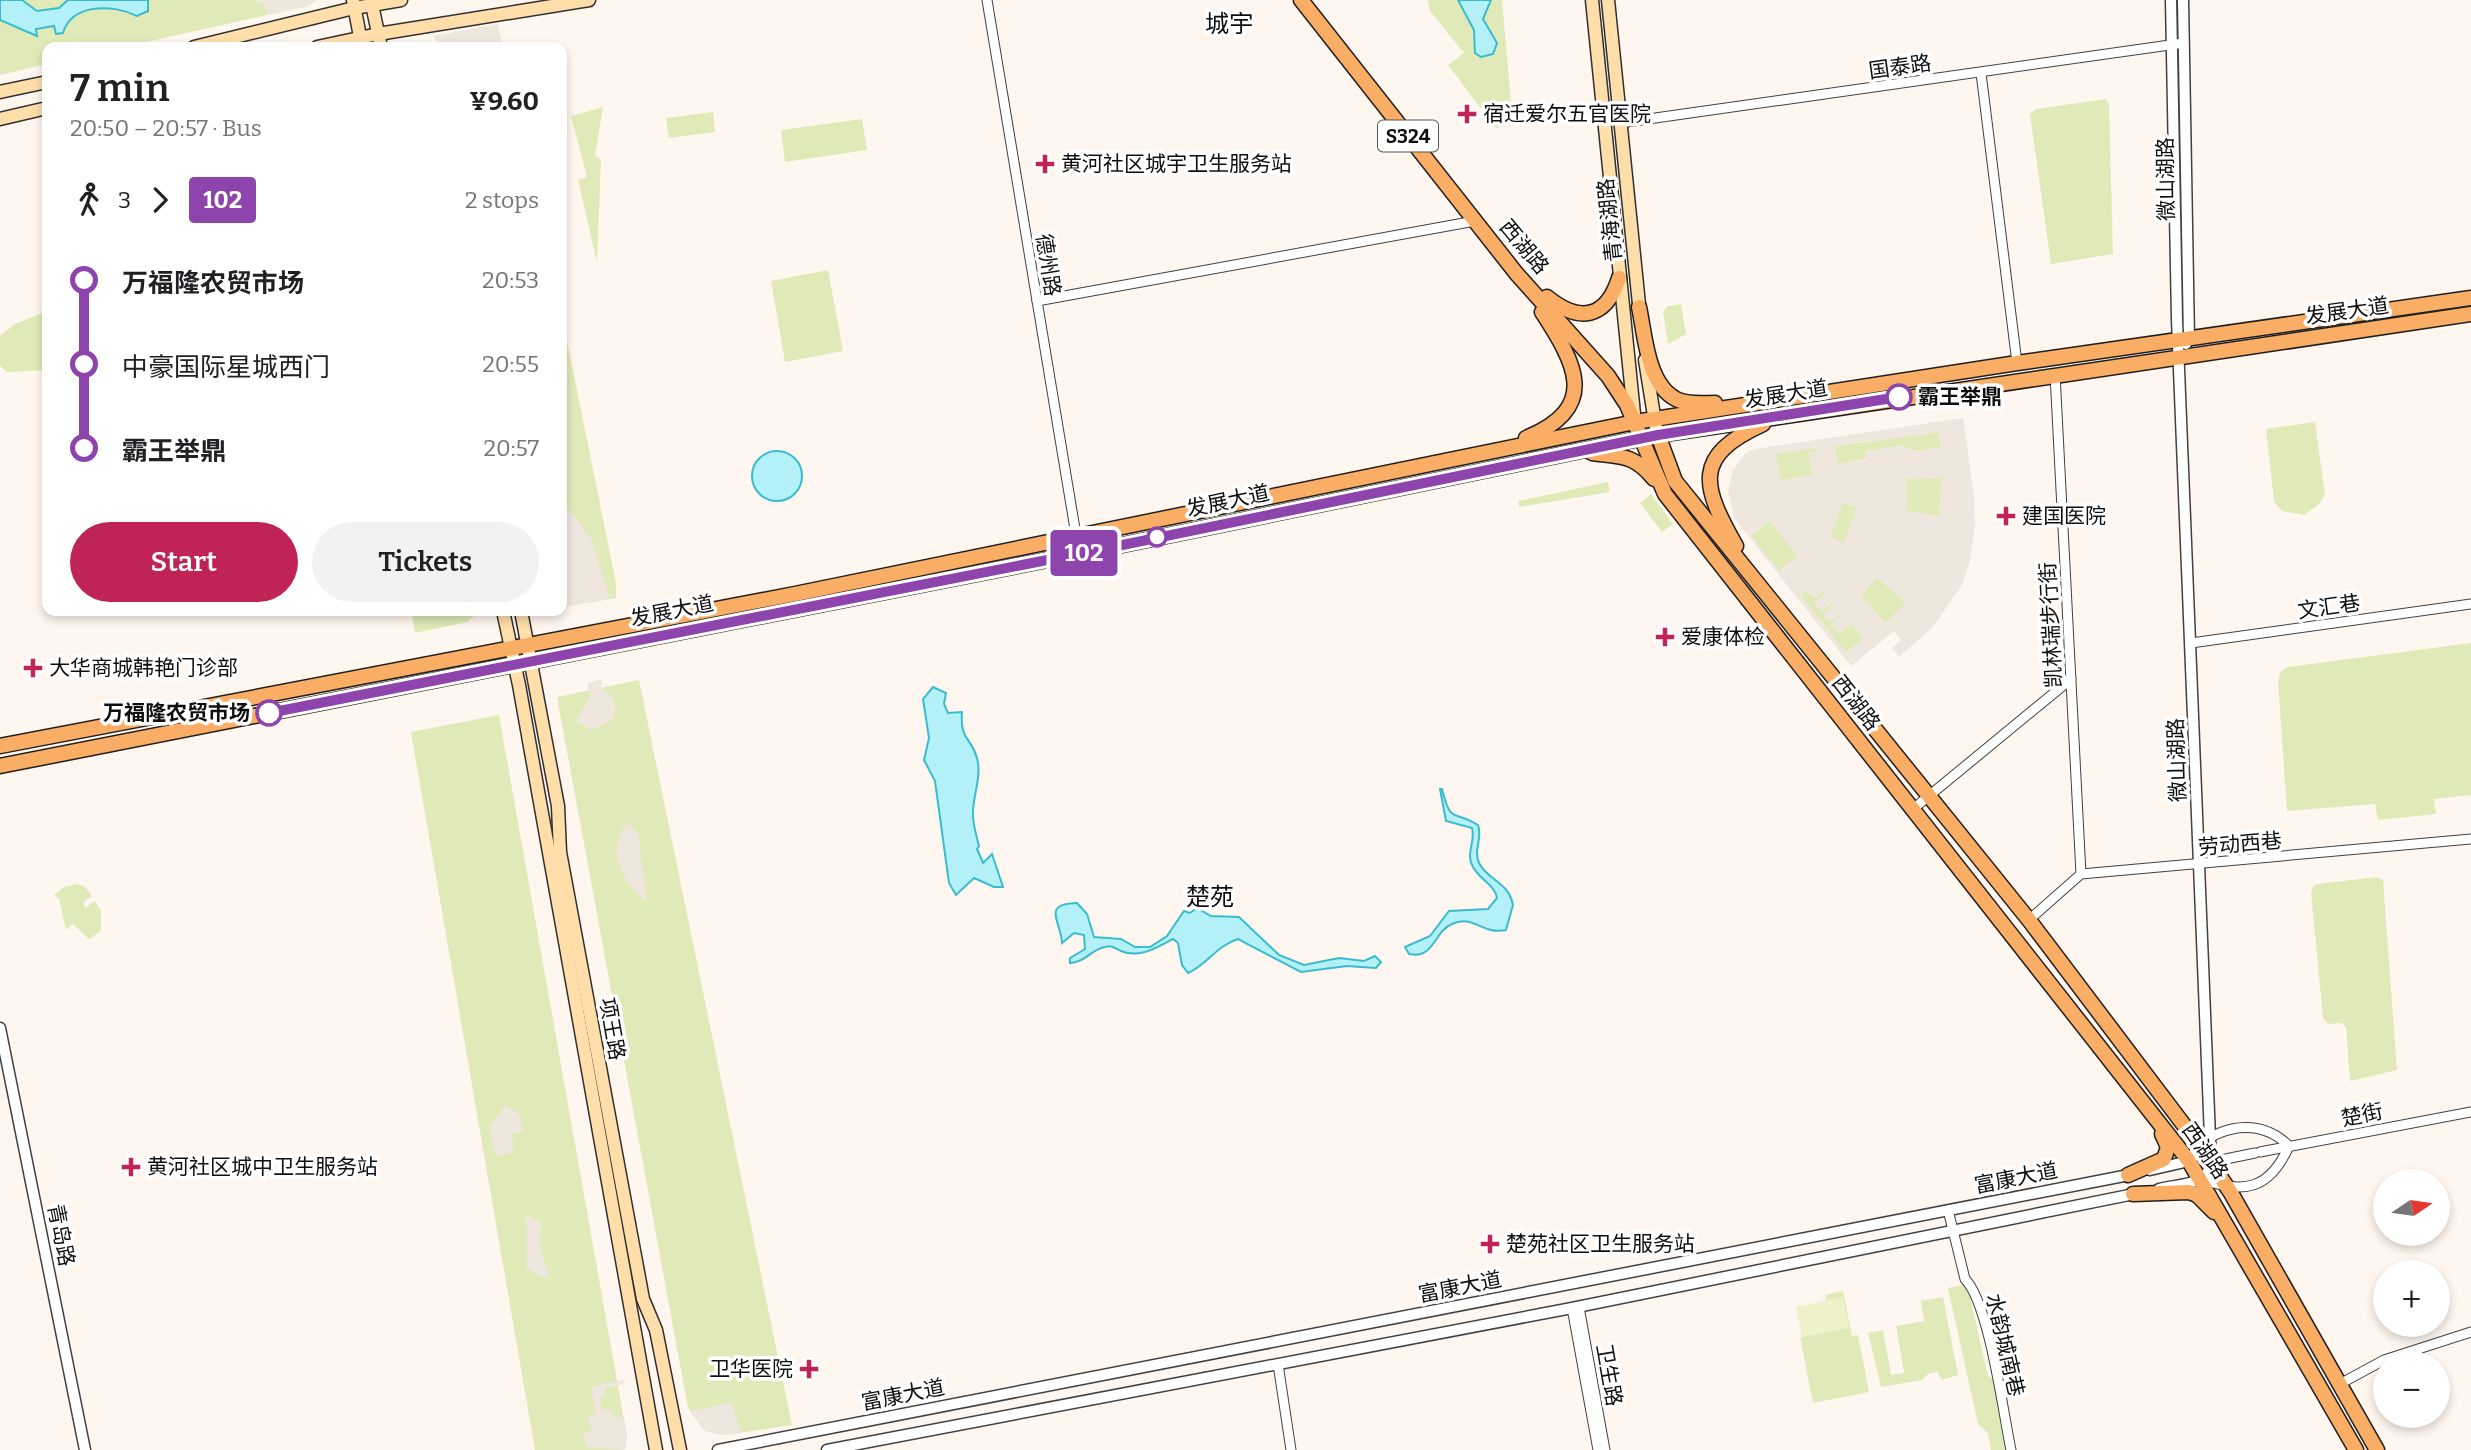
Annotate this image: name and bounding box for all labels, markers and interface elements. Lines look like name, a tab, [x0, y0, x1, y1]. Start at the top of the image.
district label: 城宇	[1205, 10, 1253, 38]
street label: 国泰路	[1867, 50, 1933, 84]
text: 7 min	[70, 65, 169, 111]
text: ¥9.60	[470, 86, 539, 117]
place label: 宿迁爱尔五官医院	[1483, 101, 1651, 127]
marker: 宿迁爱尔五官医院	[1457, 104, 1477, 124]
text: 20:50 – 20:57 · Bus	[70, 114, 262, 142]
road number: S324	[1378, 120, 1438, 152]
street label: 微山湖路	[2152, 137, 2180, 221]
place label: 黄河社区城宇卫生服务站	[1061, 151, 1292, 177]
marker: 黄河社区城宇卫生服务站	[1035, 154, 1055, 174]
street label: 青海湖路	[1593, 177, 1627, 263]
icon: walk	[70, 181, 108, 219]
icon: forward	[141, 181, 179, 219]
text: 3	[118, 186, 131, 214]
text: 102	[203, 186, 242, 214]
text: 2 stops	[465, 186, 539, 214]
street label: 西湖路	[1494, 215, 1554, 279]
street label: 德州路	[1030, 232, 1066, 298]
text: 20:53	[482, 266, 539, 294]
text: 万福隆农贸市场	[122, 268, 304, 299]
street label: 发展大道	[2304, 292, 2390, 330]
text: 20:55	[482, 350, 539, 378]
text: 中豪国际星城西门	[122, 352, 330, 383]
street label: 发展大道	[1742, 375, 1830, 413]
marker: 霸王举鼎	[1886, 384, 1912, 410]
place label: 霸王举鼎	[1918, 384, 2002, 410]
text: 20:57	[484, 434, 539, 462]
text: 霸王举鼎	[122, 436, 226, 467]
street label: 发展大道	[1184, 480, 1272, 522]
place label: 建国医院	[2022, 503, 2106, 529]
marker: 建国医院	[1996, 506, 2016, 526]
button: Start	[70, 522, 298, 602]
button: Tickets	[312, 522, 539, 602]
unlabelled marker	[1147, 527, 1167, 547]
line badge: 102	[1044, 530, 1124, 576]
text: 102	[1064, 539, 1104, 567]
street label: 凯林瑞步行街	[2035, 561, 2067, 689]
street label: 发展大道	[628, 590, 716, 632]
street label: 文汇巷	[2296, 590, 2362, 624]
place label: 爱康体检	[1681, 624, 1765, 650]
marker: 爱康体检	[1655, 627, 1675, 647]
place label: 大华商城韩艳门诊部	[49, 655, 238, 681]
marker: 大华商城韩艳门诊部	[23, 658, 43, 678]
street label: 西湖路	[1826, 670, 1886, 736]
place label: 万福隆农贸市场	[103, 700, 250, 726]
marker: 万福隆农贸市场	[256, 700, 282, 726]
street label: 微山湖路	[2163, 718, 2191, 802]
street label: 劳动西巷	[2197, 827, 2283, 861]
district label: 楚苑	[1186, 883, 1234, 911]
street label: 项王路	[594, 996, 630, 1062]
street label: 楚街	[2339, 1098, 2385, 1132]
street label: 西湖路	[2176, 1118, 2234, 1184]
place label: 黄河社区城中卫生服务站	[147, 1154, 378, 1180]
marker: 黄河社区城中卫生服务站	[121, 1157, 141, 1177]
street label: 富康大道	[1972, 1157, 2060, 1199]
north arrow	[2373, 1169, 2450, 1246]
map controls	[2373, 1169, 2450, 1428]
street label: 青岛路	[42, 1202, 80, 1268]
place label: 楚苑社区卫生服务站	[1506, 1231, 1695, 1257]
marker: 楚苑社区卫生服务站	[1480, 1234, 1500, 1254]
button: +	[2373, 1260, 2450, 1337]
street label: 富康大道	[1416, 1266, 1504, 1308]
street label: 水韵城南巷	[1981, 1291, 2029, 1399]
street label: 卫生路	[1591, 1342, 1627, 1408]
button: −	[2373, 1351, 2450, 1428]
place label: 卫华医院	[709, 1356, 793, 1382]
marker: 卫华医院	[799, 1359, 819, 1379]
street label: 富康大道	[859, 1374, 947, 1416]

